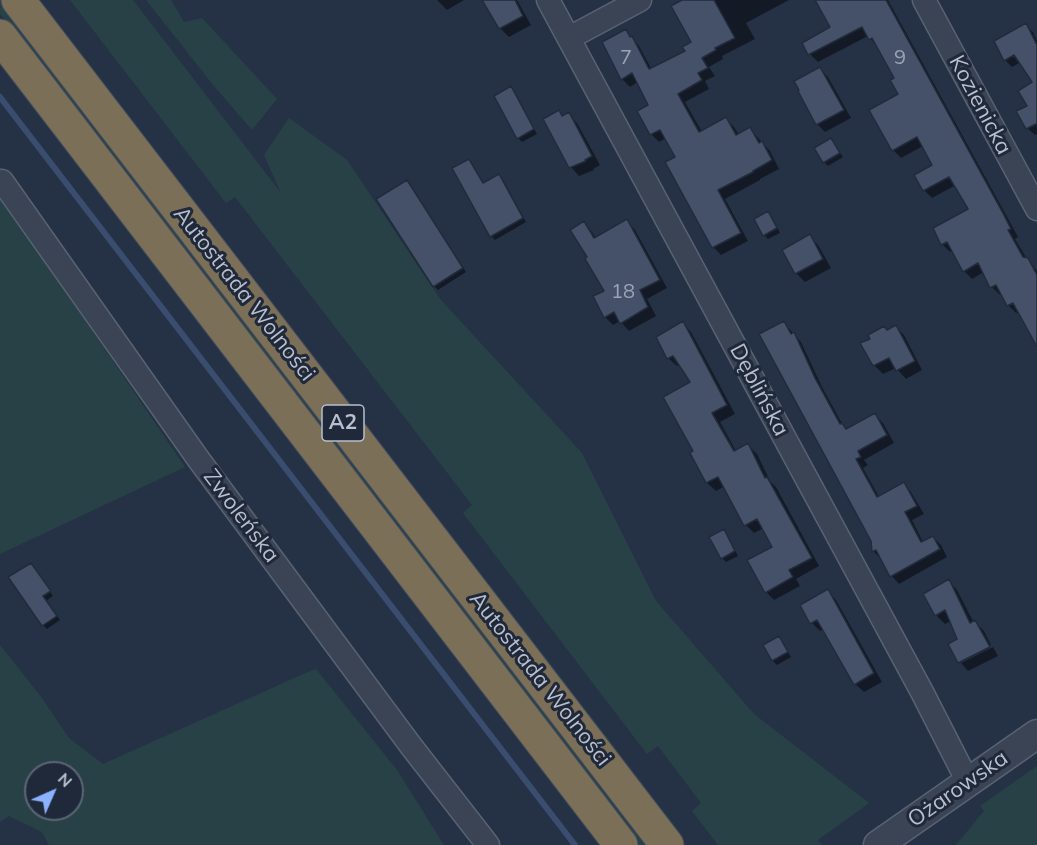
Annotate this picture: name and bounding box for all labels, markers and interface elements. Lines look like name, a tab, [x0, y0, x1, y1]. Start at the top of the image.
house number: 7	[620, 46, 632, 70]
house number: 9	[894, 46, 906, 70]
street label: Kozienicka	[943, 51, 1017, 159]
street label: Autostrada Wolności	[168, 201, 320, 387]
house number: 18	[611, 280, 635, 304]
street label: Dęblińska	[724, 340, 794, 440]
road number: A2	[322, 405, 364, 441]
street label: Zwoleńska	[198, 464, 284, 568]
street label: Autostrada Wolności	[464, 586, 616, 772]
street label: Ożarowska	[903, 745, 1013, 833]
north arrow	[24, 761, 84, 821]
text: N	[54, 768, 77, 791]

